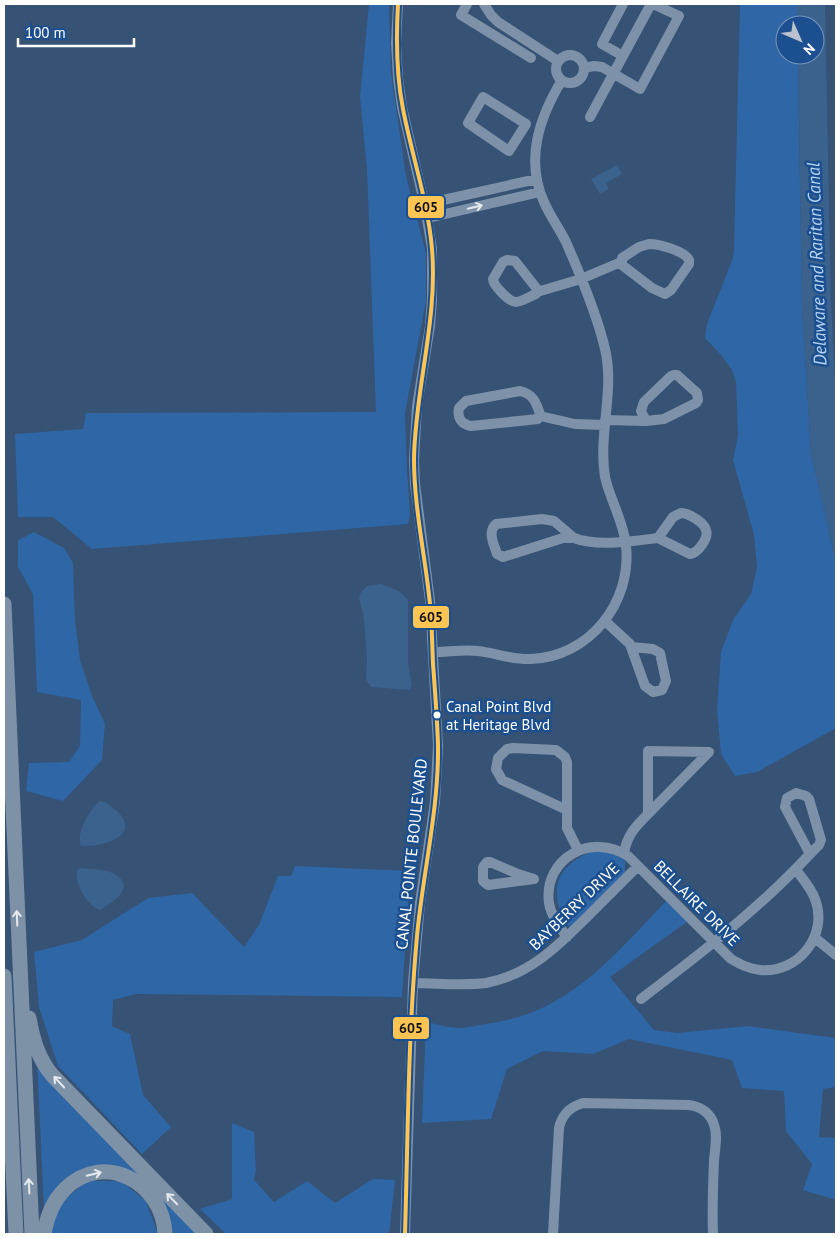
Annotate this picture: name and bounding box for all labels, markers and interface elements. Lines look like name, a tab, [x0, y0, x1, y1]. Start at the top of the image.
scale bar	[18, 15, 134, 47]
north arrow	[775, 15, 825, 65]
text: 100 m	[25, 23, 66, 42]
text: N	[800, 40, 819, 59]
water label: Delaware and Raritan Canal	[801, 162, 832, 366]
line badge: 605	[407, 195, 445, 219]
text: 605	[414, 198, 438, 216]
one-way arrow	[467, 202, 483, 211]
line badge: 605	[412, 605, 450, 629]
text: 605	[419, 608, 443, 626]
place label: Canal Point Blvd at Heritage Blvd	[446, 697, 551, 734]
marker: Canal Point Blvd at Heritage Blvd	[432, 710, 442, 720]
street label: CANAL POINTE BOULEVARD	[391, 757, 431, 951]
street label: BELLAIRE DRIVE	[650, 856, 744, 950]
street label: BAYBERRY DRIVE	[525, 858, 623, 954]
one-way arrow	[13, 911, 22, 927]
line badge: 605	[392, 1016, 430, 1040]
text: 605	[399, 1019, 423, 1037]
one-way arrow	[53, 1076, 65, 1089]
one-way arrow	[85, 1169, 101, 1178]
one-way arrow	[25, 1178, 34, 1194]
one-way arrow	[166, 1193, 178, 1206]

